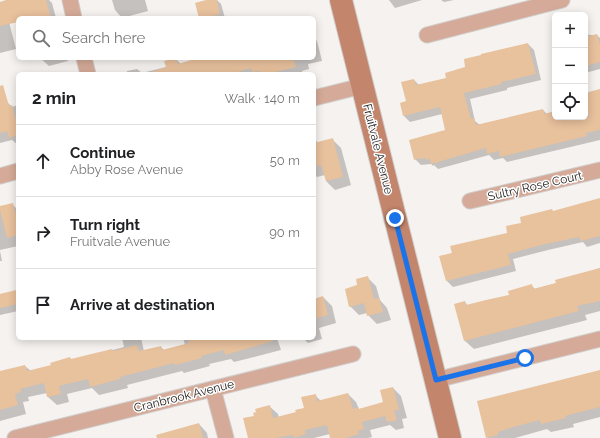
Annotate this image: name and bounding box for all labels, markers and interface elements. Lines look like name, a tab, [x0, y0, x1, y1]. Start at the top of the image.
map controls	[552, 12, 588, 120]
button: +	[552, 12, 588, 48]
search box	[16, 16, 316, 60]
icon: search	[30, 27, 52, 49]
text: Search here	[62, 29, 145, 47]
button: −	[552, 48, 588, 84]
button: locate	[552, 84, 588, 120]
text: 2 min	[32, 88, 76, 108]
text: Walk · 140 m	[225, 91, 300, 106]
street label: Fruitvale Avenue	[360, 102, 396, 196]
text: Continue	[70, 144, 135, 162]
icon: ahead	[32, 150, 54, 172]
text: 50 m	[270, 153, 300, 168]
text: Abby Rose Avenue	[70, 162, 183, 177]
street label: Sultry Rose Court	[486, 168, 584, 204]
route end	[386, 209, 404, 227]
text: Turn right	[70, 216, 140, 234]
icon: right	[32, 222, 54, 244]
text: 90 m	[269, 225, 300, 240]
text: Fruitvale Avenue	[70, 234, 170, 249]
icon: arrive	[32, 294, 54, 316]
text: Arrive at destination	[70, 296, 215, 314]
route start	[516, 349, 534, 367]
street label: Cranbrook Avenue	[132, 377, 236, 415]

